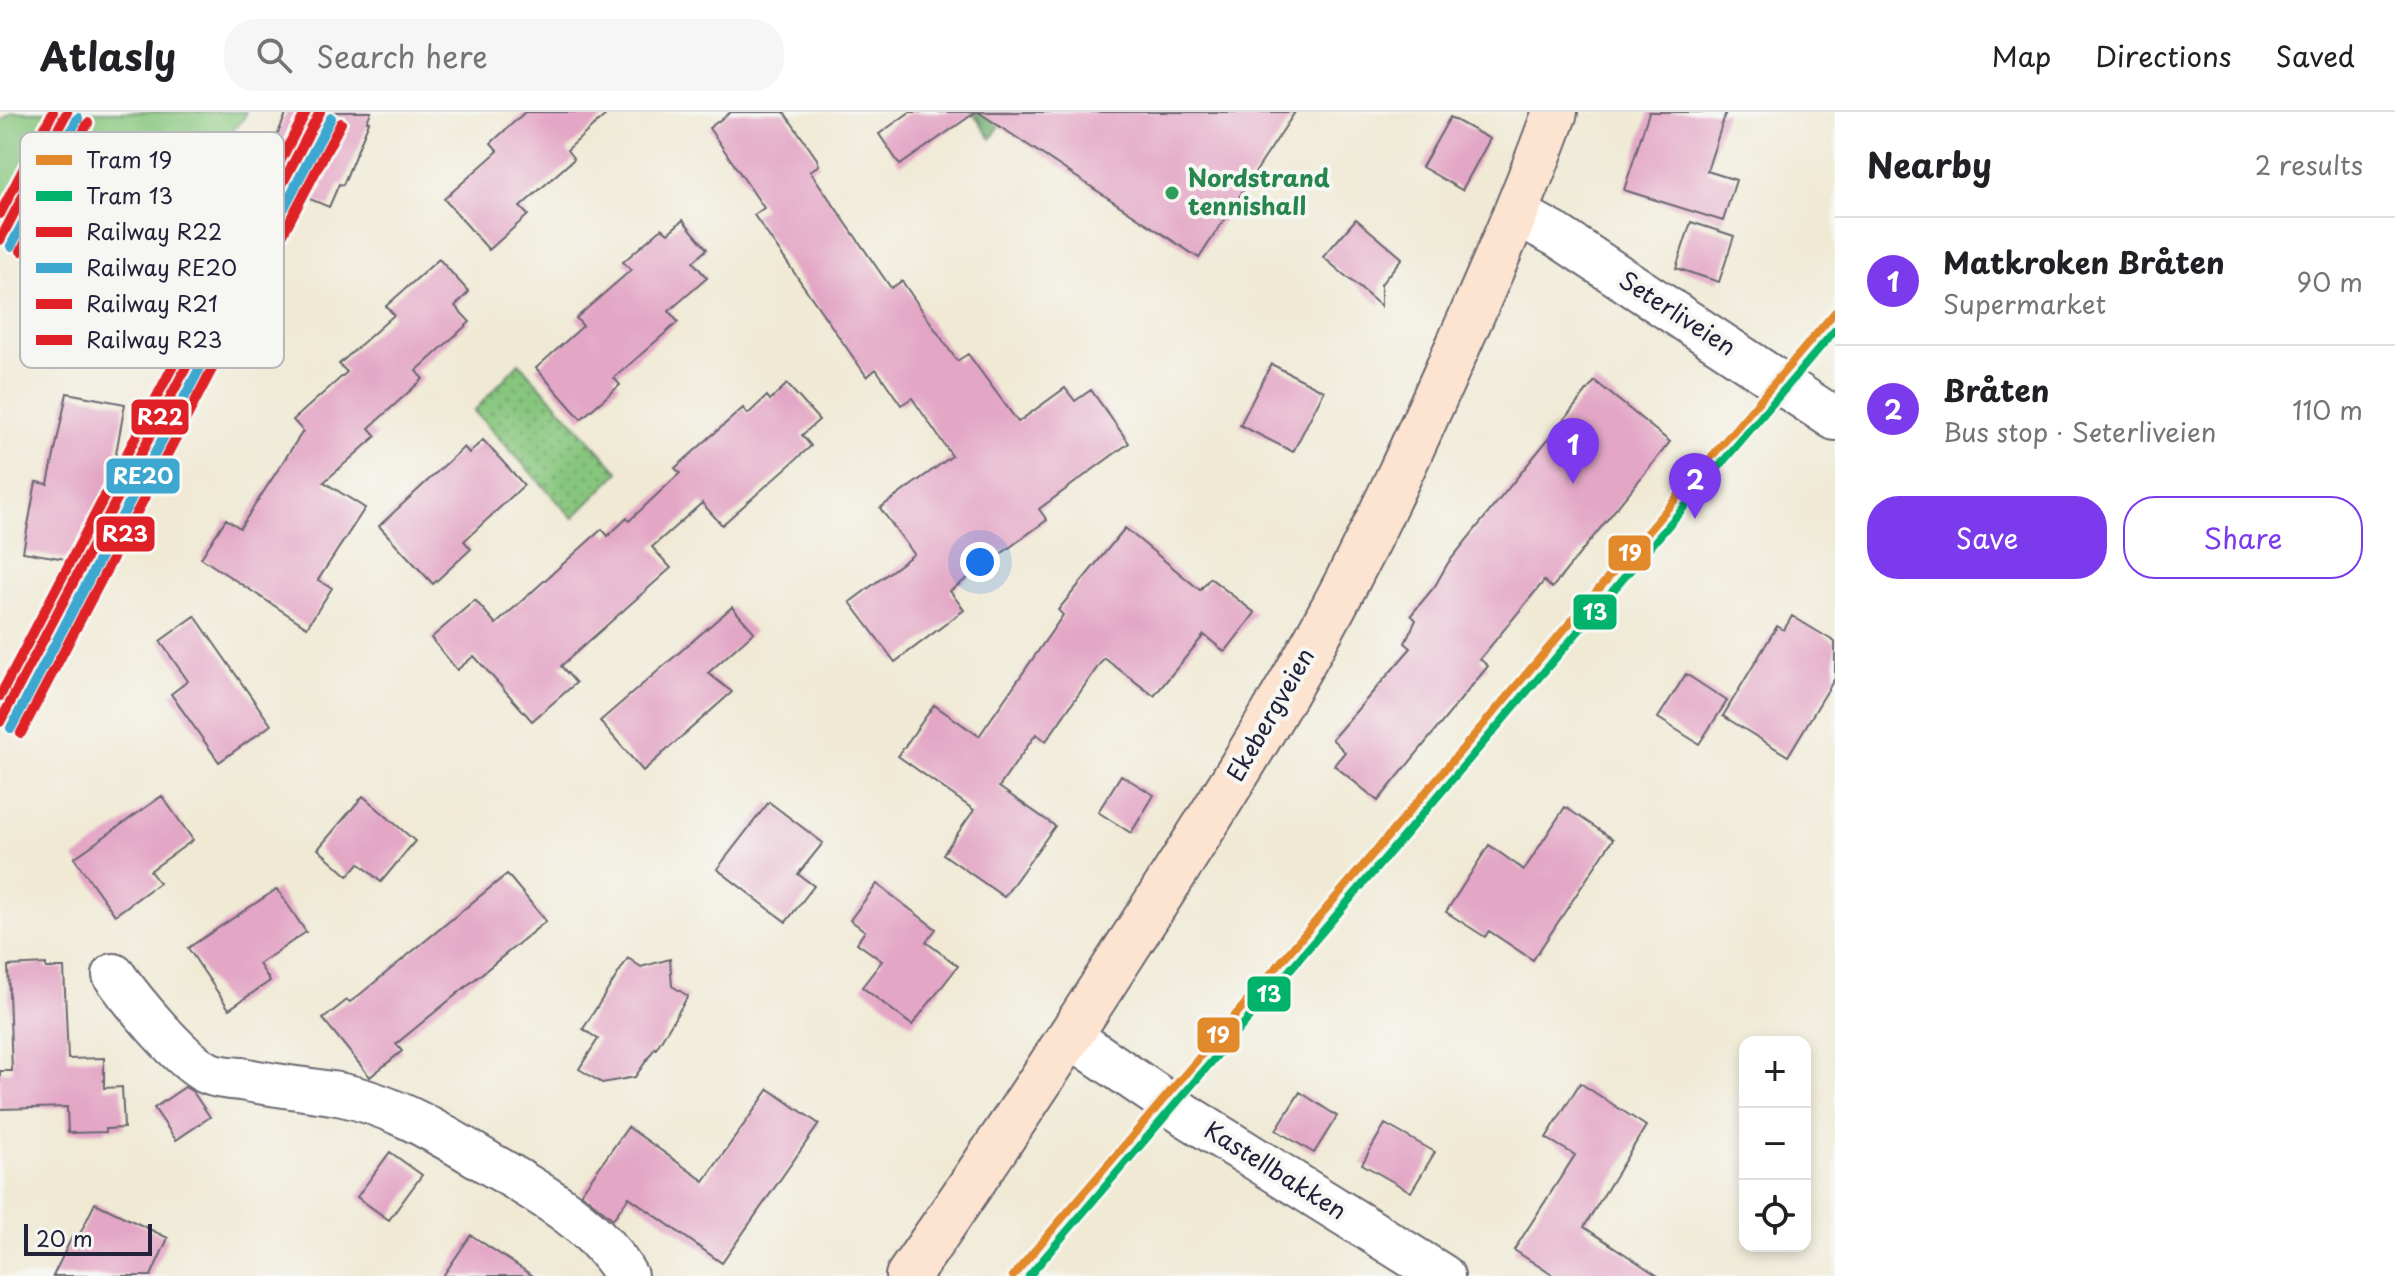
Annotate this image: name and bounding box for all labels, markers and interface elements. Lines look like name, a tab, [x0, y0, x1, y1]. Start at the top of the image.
search box	[224, 19, 784, 91]
text: Atlasly	[40, 27, 176, 84]
icon: search	[252, 33, 296, 77]
text: Search here	[316, 33, 488, 78]
text: Map	[1992, 34, 2051, 77]
text: Directions	[2095, 34, 2232, 77]
text: Saved	[2276, 34, 2355, 77]
legend	[20, 132, 284, 368]
text: Nearby	[1867, 138, 1992, 190]
text: Tram 19	[86, 142, 172, 175]
text: 2 results	[2255, 145, 2363, 184]
place label: Nordstrand tennishall	[1188, 159, 1330, 223]
text: Tram 13	[86, 178, 173, 211]
marker: Nordstrand tennishall	[1163, 184, 1181, 202]
text: Railway R22	[86, 214, 222, 247]
text: Matkroken Bråten	[1943, 239, 2225, 284]
text: Railway RE20	[86, 250, 237, 283]
street label: Seterliveien	[1613, 261, 1744, 364]
text: 1	[1887, 262, 1899, 301]
text: 90 m	[2296, 262, 2363, 301]
text: Supermarket	[1943, 284, 2106, 323]
text: Railway R21	[86, 286, 218, 319]
text: Railway R23	[86, 322, 222, 355]
text: Bråten	[1943, 367, 2049, 412]
text: 2	[1884, 390, 1902, 429]
text: 110 m	[2292, 390, 2363, 429]
line badge: R22	[130, 398, 190, 436]
text: R22	[137, 399, 183, 432]
text: Bus stop · Seterliveien	[1943, 412, 2216, 451]
pin: 1	[1547, 418, 1599, 484]
pin: 2	[1669, 453, 1721, 519]
line badge: RE20	[105, 457, 181, 495]
text: RE20	[113, 458, 173, 491]
button: Save	[1867, 496, 2107, 579]
button: Share	[2123, 496, 2363, 579]
line badge: R23	[95, 515, 156, 553]
text: R23	[102, 516, 148, 549]
line badge: 19	[1607, 534, 1652, 572]
text: 19	[1618, 535, 1642, 568]
your location	[960, 542, 1000, 582]
line badge: 13	[1572, 593, 1618, 631]
text: 13	[1583, 594, 1607, 627]
street label: Ekebergveien	[1216, 640, 1322, 788]
line badge: 13	[1246, 975, 1292, 1013]
text: 13	[1257, 976, 1281, 1009]
line badge: 19	[1196, 1016, 1241, 1054]
text: 19	[1206, 1017, 1230, 1050]
map controls	[1739, 1036, 1811, 1252]
button: +	[1739, 1036, 1811, 1108]
button: −	[1739, 1108, 1811, 1180]
street label: Kastellbakken	[1198, 1111, 1354, 1227]
button: locate	[1739, 1180, 1811, 1252]
scale bar	[24, 1220, 152, 1256]
text: 20 m	[36, 1221, 93, 1254]

